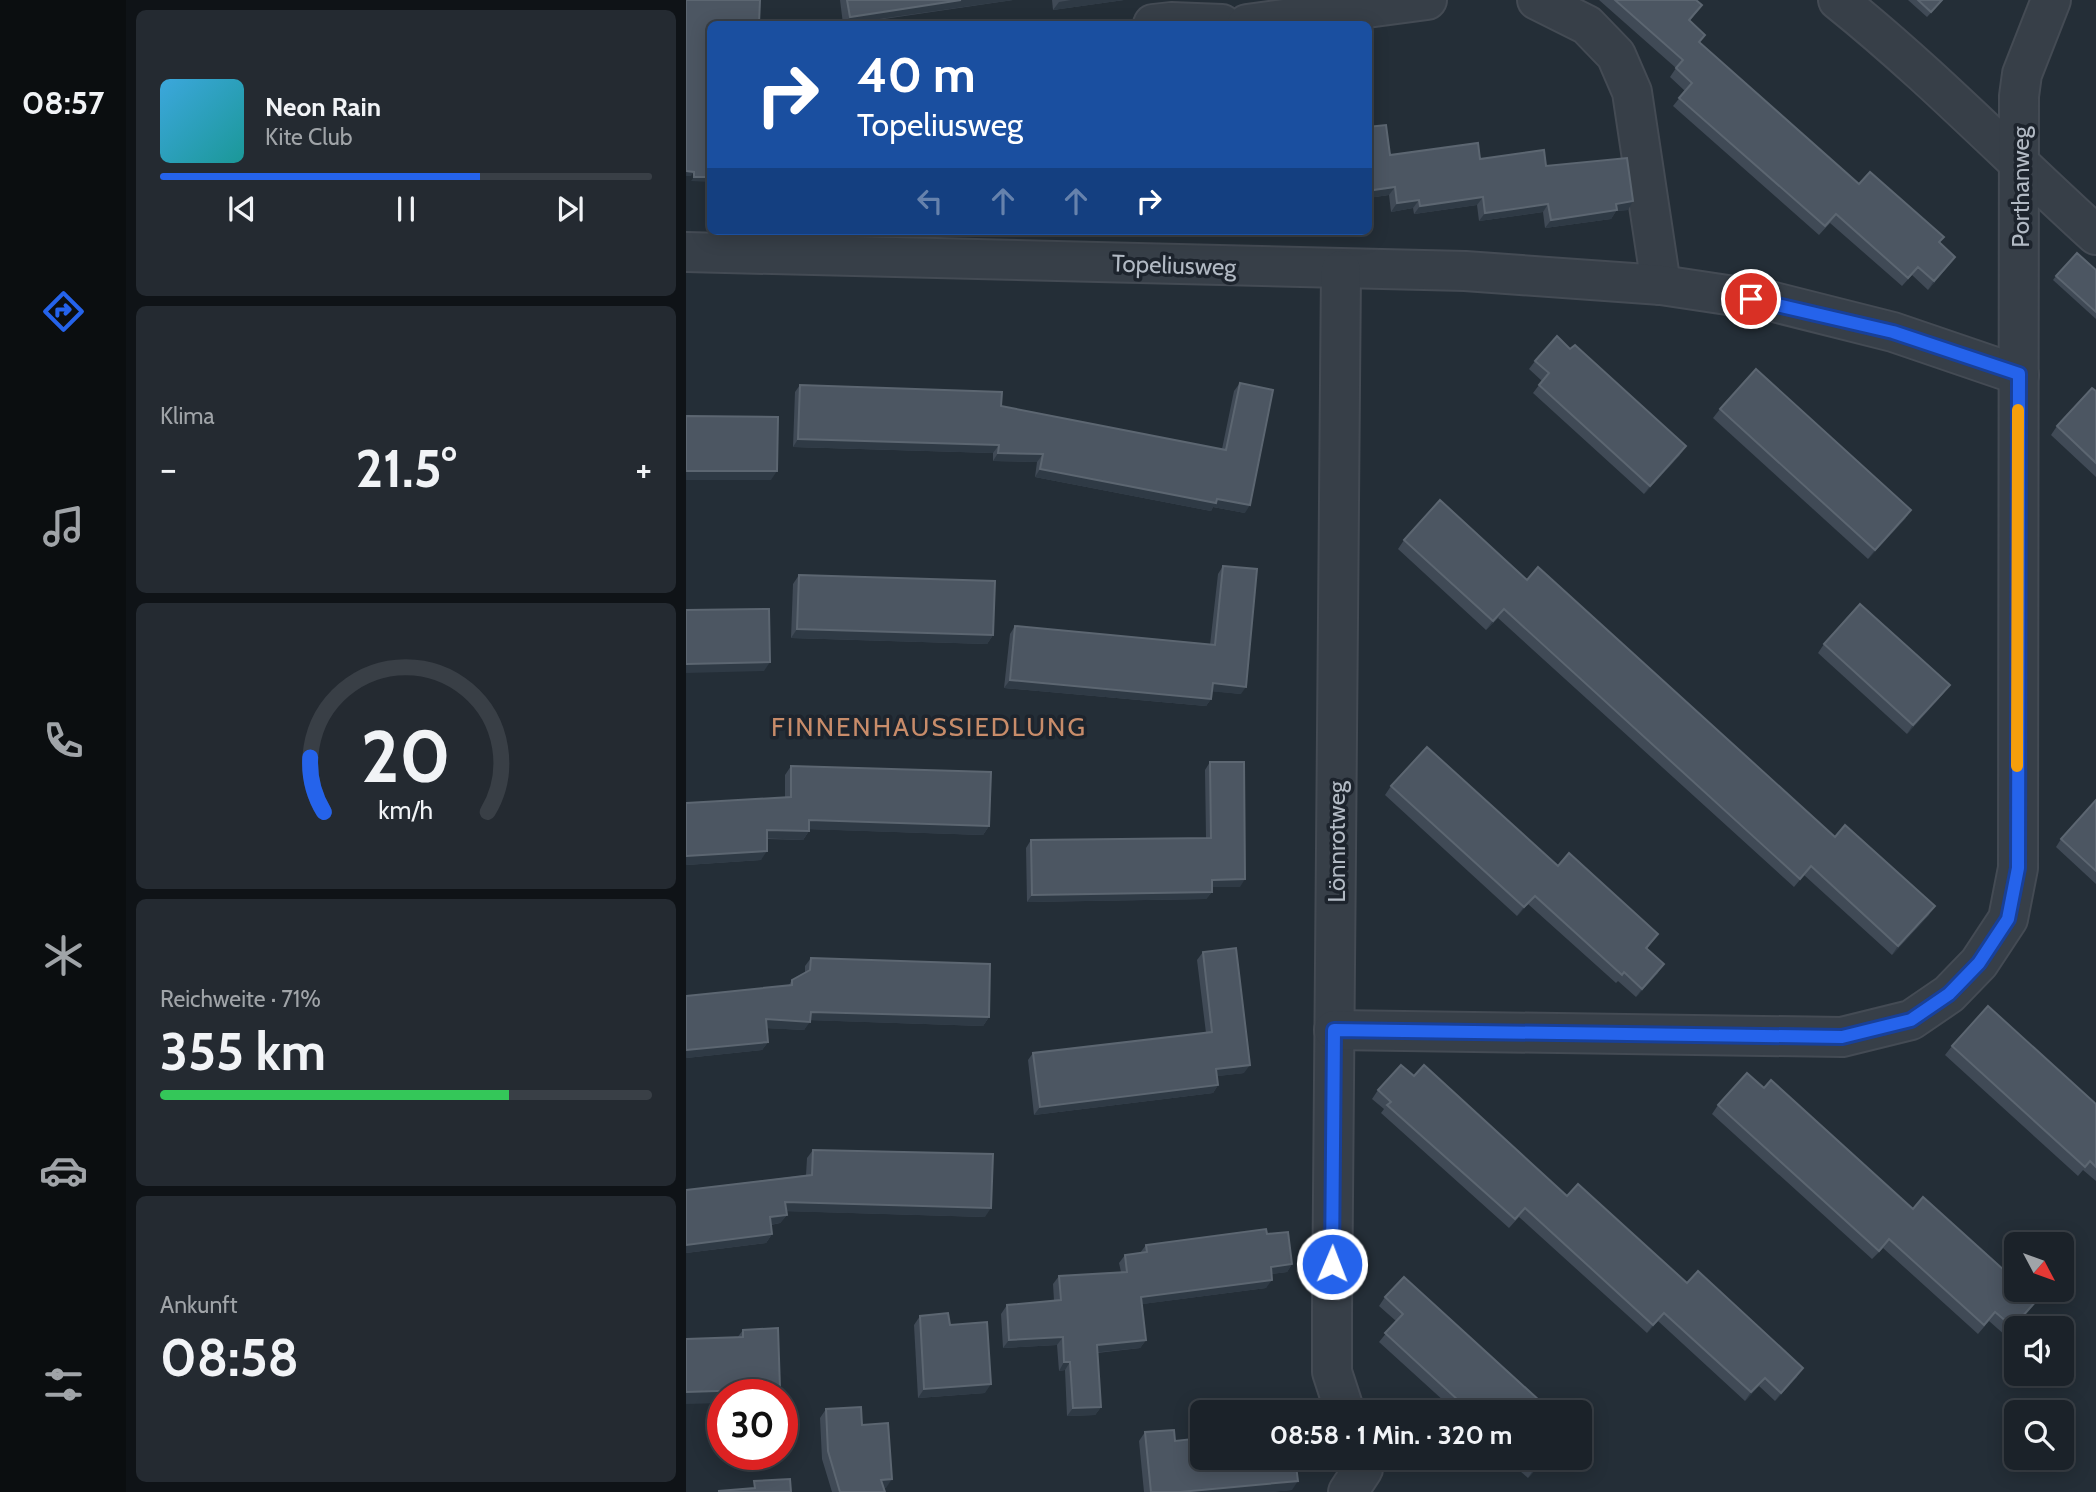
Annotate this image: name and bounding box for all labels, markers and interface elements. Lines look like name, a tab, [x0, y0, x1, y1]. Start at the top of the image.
text: 40 m	[857, 45, 976, 104]
icon: right	[742, 49, 833, 140]
text: 08:57	[22, 83, 104, 122]
text: Neon Rain	[265, 91, 381, 123]
text: Topeliusweg	[857, 105, 1023, 144]
text: Kite Club	[265, 123, 352, 151]
street label: Porthanweg	[2006, 125, 2035, 248]
icon: left	[911, 182, 949, 220]
icon: ahead	[984, 182, 1022, 220]
icon: ahead	[1057, 182, 1095, 220]
icon: right	[1130, 182, 1168, 220]
icon: previous	[223, 190, 261, 228]
icon: pause	[387, 190, 425, 228]
icon: next	[551, 190, 589, 228]
street label: Topeliusweg	[1111, 248, 1238, 282]
pin	[1721, 269, 1781, 329]
icon: arrive	[1732, 280, 1770, 318]
icon: directions	[39, 287, 88, 336]
text: Klima	[160, 402, 215, 430]
text: 21.5°	[355, 437, 457, 500]
text: −	[160, 445, 177, 492]
text: +	[635, 445, 652, 492]
icon: music	[39, 502, 88, 551]
district label: FINNENHAUSSIEDLUNG	[771, 711, 1087, 743]
text: 20	[361, 712, 451, 800]
icon: phone	[39, 716, 88, 765]
street label: Lönnrotweg	[1322, 780, 1351, 903]
text: km/h	[379, 795, 433, 825]
icon: climate	[39, 931, 88, 980]
text: Reichweite · 71%	[160, 985, 321, 1013]
text: 355 km	[160, 1020, 326, 1083]
icon: car	[39, 1146, 88, 1195]
position arrow	[1295, 1227, 1369, 1301]
north arrow	[2004, 1232, 2074, 1302]
map controls	[2004, 1232, 2074, 1470]
text: Ankunft	[160, 1291, 238, 1319]
button: sound	[2004, 1316, 2074, 1386]
text: 08:58	[160, 1326, 299, 1389]
icon: filters	[39, 1360, 88, 1409]
speed limit sign: 30	[707, 1379, 798, 1470]
button: search	[2004, 1400, 2074, 1470]
text: 08:58 · 1 Min. · 320 m	[1270, 1419, 1512, 1451]

